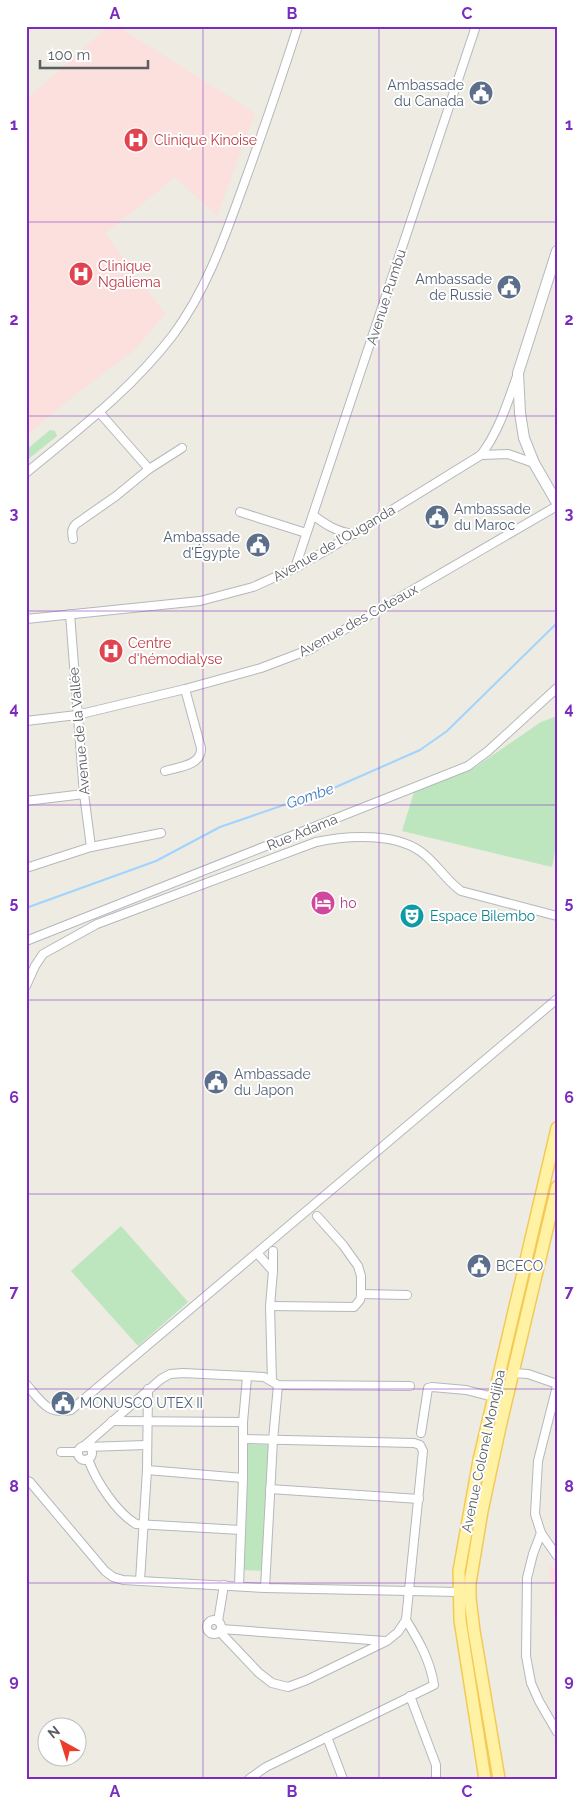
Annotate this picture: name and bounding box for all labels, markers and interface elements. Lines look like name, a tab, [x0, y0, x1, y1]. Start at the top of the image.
text: A	[110, 4, 121, 23]
text: B	[287, 4, 298, 23]
text: C	[462, 4, 473, 23]
scale bar	[40, 38, 148, 70]
text: 100 m	[48, 46, 90, 64]
place label: Ambassade du Canada	[387, 77, 464, 109]
public building icon: Ambassade du Canada	[468, 80, 494, 106]
text: 1	[10, 115, 18, 134]
text: 1	[565, 115, 573, 134]
hospital icon: Clinique Kinoise	[123, 127, 149, 153]
place label: Clinique Kinoise	[154, 132, 257, 148]
street label: Avenue Pumbu	[363, 247, 409, 347]
place label: Clinique Ngaliema	[98, 258, 161, 290]
hospital icon: Clinique Ngaliema	[68, 261, 94, 287]
place label: Ambassade de Russie	[415, 271, 492, 303]
public building icon: Ambassade de Russie	[496, 274, 522, 300]
text: 2	[9, 310, 19, 329]
text: 2	[564, 310, 574, 329]
street label: Avenue de l’Ouganda	[270, 501, 398, 585]
place label: Ambassade du Maroc	[454, 501, 531, 533]
text: 3	[10, 504, 19, 523]
public building icon: Ambassade du Maroc	[424, 504, 450, 530]
text: 3	[565, 504, 574, 523]
place label: Ambassade d'Égypte	[163, 529, 240, 561]
public building icon: Ambassade d'Égypte	[245, 532, 271, 558]
street label: Avenue des Coteaux	[296, 581, 420, 659]
place label: Centre d'hémodialyse	[128, 635, 222, 667]
hospital icon: Centre d'hémodialyse	[98, 638, 124, 664]
street label: Avenue de la Vallée	[65, 666, 93, 796]
text: 4	[9, 699, 19, 718]
text: 4	[564, 699, 574, 718]
water label: Gombe	[284, 780, 336, 812]
street label: Rue Adama	[264, 811, 340, 853]
hotel icon: ho	[310, 890, 336, 916]
text: 5	[10, 893, 19, 912]
text: 5	[565, 893, 574, 912]
place label: ho	[340, 895, 357, 911]
theatre icon: Espace Bilembo	[399, 903, 425, 929]
place label: Espace Bilembo	[430, 908, 535, 924]
place label: Ambassade du Japon	[234, 1066, 311, 1098]
public building icon: Ambassade du Japon	[203, 1069, 229, 1095]
text: 6	[9, 1088, 19, 1107]
text: 6	[564, 1088, 574, 1107]
public building icon: BCECO	[466, 1253, 492, 1279]
place label: BCECO	[496, 1258, 543, 1274]
text: 7	[10, 1282, 19, 1301]
text: 7	[565, 1282, 574, 1301]
street label: Avenue Colonel Mondjiba	[458, 1368, 508, 1534]
public building icon: MONUSCO UTEX II	[50, 1390, 76, 1416]
place label: MONUSCO UTEX II	[80, 1395, 203, 1411]
text: 8	[9, 1477, 19, 1496]
text: 8	[564, 1477, 574, 1496]
text: 9	[9, 1671, 19, 1690]
text: 9	[564, 1671, 574, 1690]
north arrow	[38, 1718, 88, 1768]
text: N	[45, 1722, 63, 1741]
text: A	[110, 1782, 121, 1801]
text: B	[287, 1782, 298, 1801]
text: C	[462, 1782, 473, 1801]

